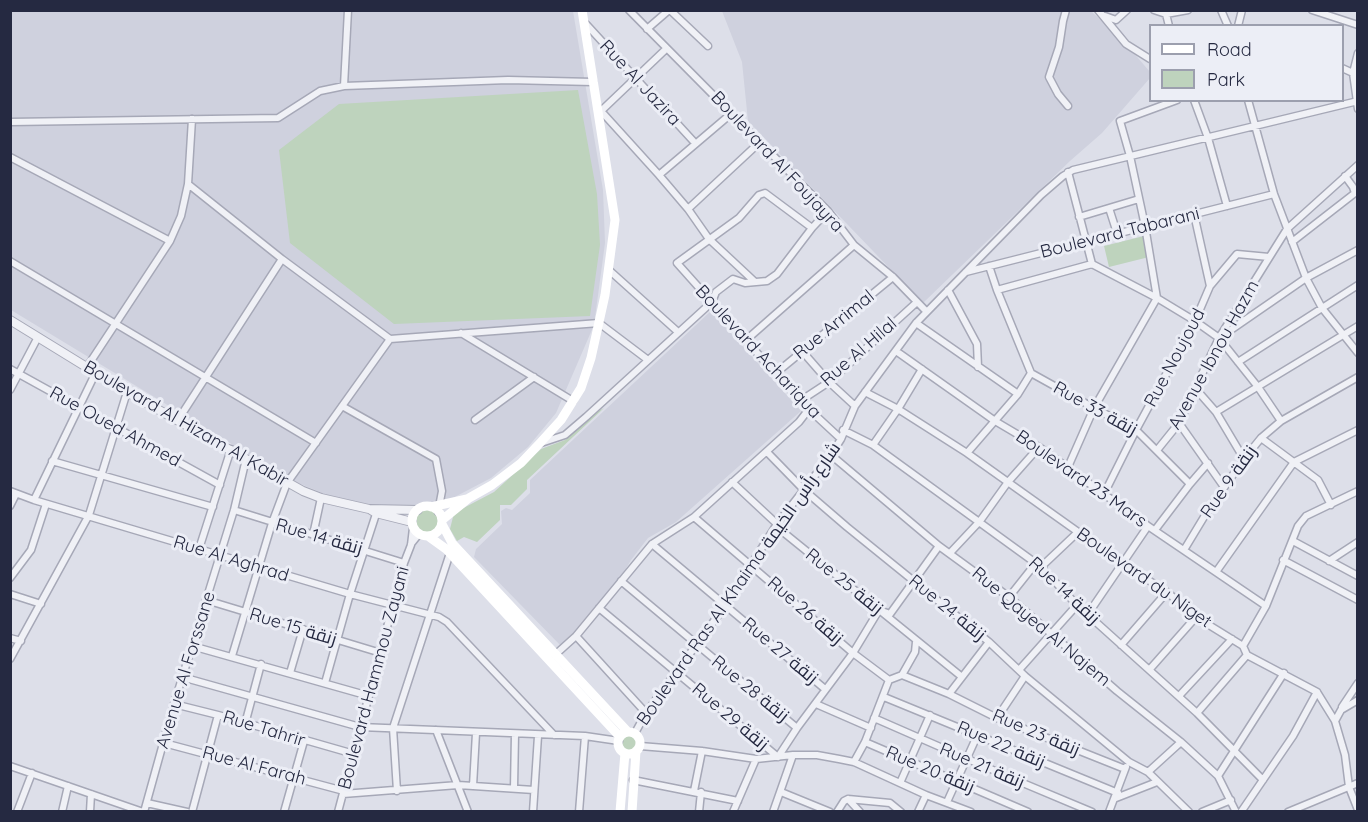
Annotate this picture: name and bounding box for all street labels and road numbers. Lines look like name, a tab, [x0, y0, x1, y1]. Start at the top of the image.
street label: Rue Al Jazira	[595, 36, 685, 130]
street label: Boulevard Al Foujayra	[706, 87, 848, 237]
street label: Boulevard Tabarani	[1038, 203, 1202, 263]
street label: Avenue Ibnou Hazm	[1164, 277, 1264, 433]
street label: Boulevard Achariqua	[691, 281, 825, 423]
street label: Rue Arrimal	[789, 286, 879, 364]
street label: Rue Noujoud	[1140, 305, 1210, 411]
street label: Rue Al Hilal	[816, 313, 902, 391]
street label: Boulevard Al Hizam Al Kabir	[80, 356, 292, 492]
street label: Rue 33 زنقة	[1049, 377, 1141, 441]
street label: Rue Oued Ahmed	[46, 382, 184, 472]
street label: Boulevard 23 Mars	[1011, 426, 1151, 532]
street label: Boulevard Ras Al Khaima شارع رأس الخيمة	[632, 438, 846, 730]
street label: Rue 9 زنقة	[1196, 442, 1262, 522]
street label: Rue 14 زنقة	[273, 514, 365, 560]
street label: Boulevard du Niget	[1072, 523, 1216, 633]
street label: Rue Al Aghrad	[171, 531, 291, 587]
street label: Rue 25 زنقة	[801, 544, 887, 620]
street label: Rue 14 زنقة	[1024, 553, 1104, 629]
street label: Rue Qayed Al Najem	[967, 563, 1115, 691]
street label: Boulevard Hammou Zayani	[334, 564, 414, 792]
street label: Rue 24 زنقة	[904, 570, 990, 646]
street label: Rue 26 زنقة	[763, 572, 847, 650]
street label: Avenue Al Forssane	[152, 589, 220, 751]
street label: Rue 15 زنقة	[247, 604, 339, 650]
street label: Rue 27 زنقة	[738, 613, 822, 689]
street label: Rue 28 زنقة	[707, 651, 793, 727]
street label: Rue 29 زنقة	[687, 679, 773, 755]
street label: Rue 23 زنقة	[989, 705, 1083, 761]
street label: Rue Tahrir	[220, 706, 308, 752]
street label: Rue 22 زنقة	[954, 717, 1048, 773]
street label: Rue 21 زنقة	[936, 738, 1028, 794]
street label: Rue Al Farah	[200, 742, 308, 790]
street label: Rue 20 زنقة	[882, 742, 978, 798]

